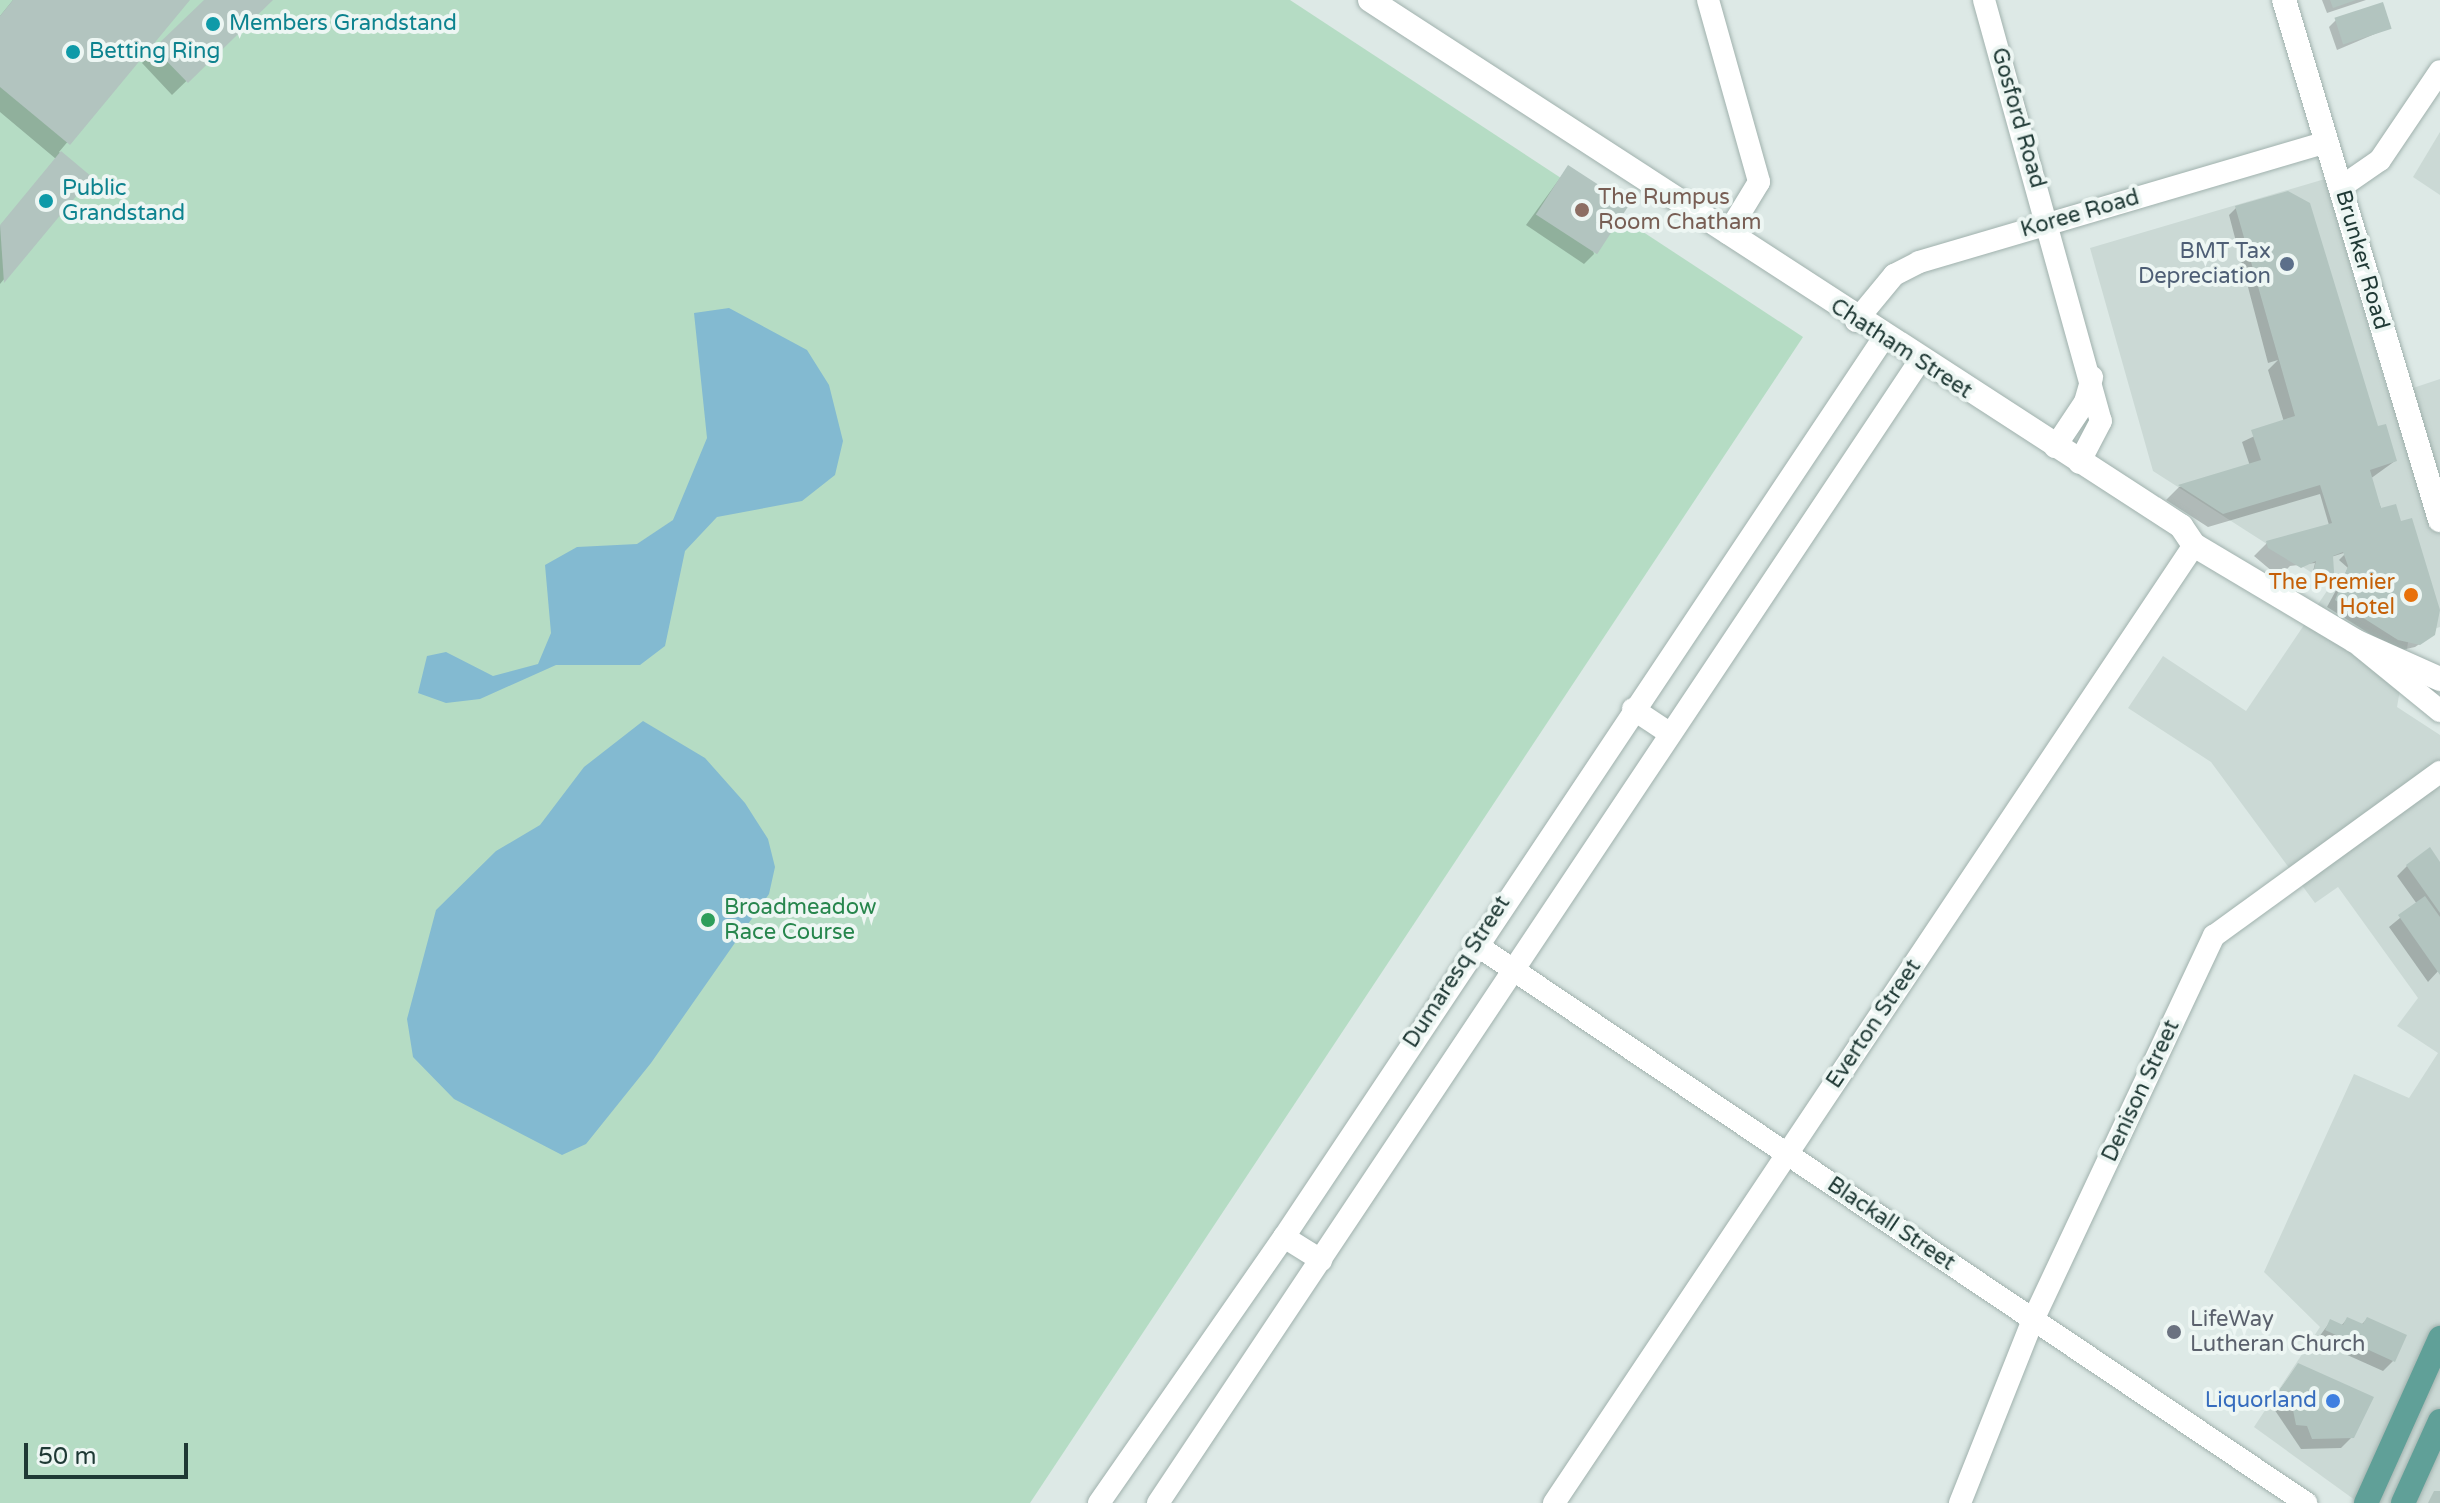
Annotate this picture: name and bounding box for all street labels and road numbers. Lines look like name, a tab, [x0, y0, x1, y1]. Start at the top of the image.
street label: Gosford Road	[1985, 45, 2051, 191]
street label: Koree Road	[2018, 184, 2142, 244]
street label: Brunker Road	[2329, 187, 2395, 333]
street label: Chatham Street	[1825, 293, 1977, 405]
street label: Dumaresq Street	[1398, 891, 1516, 1053]
street label: Everton Street	[1821, 955, 1927, 1093]
street label: Denison Street	[2097, 1016, 2185, 1166]
street label: Blackall Street	[1822, 1172, 1960, 1276]

